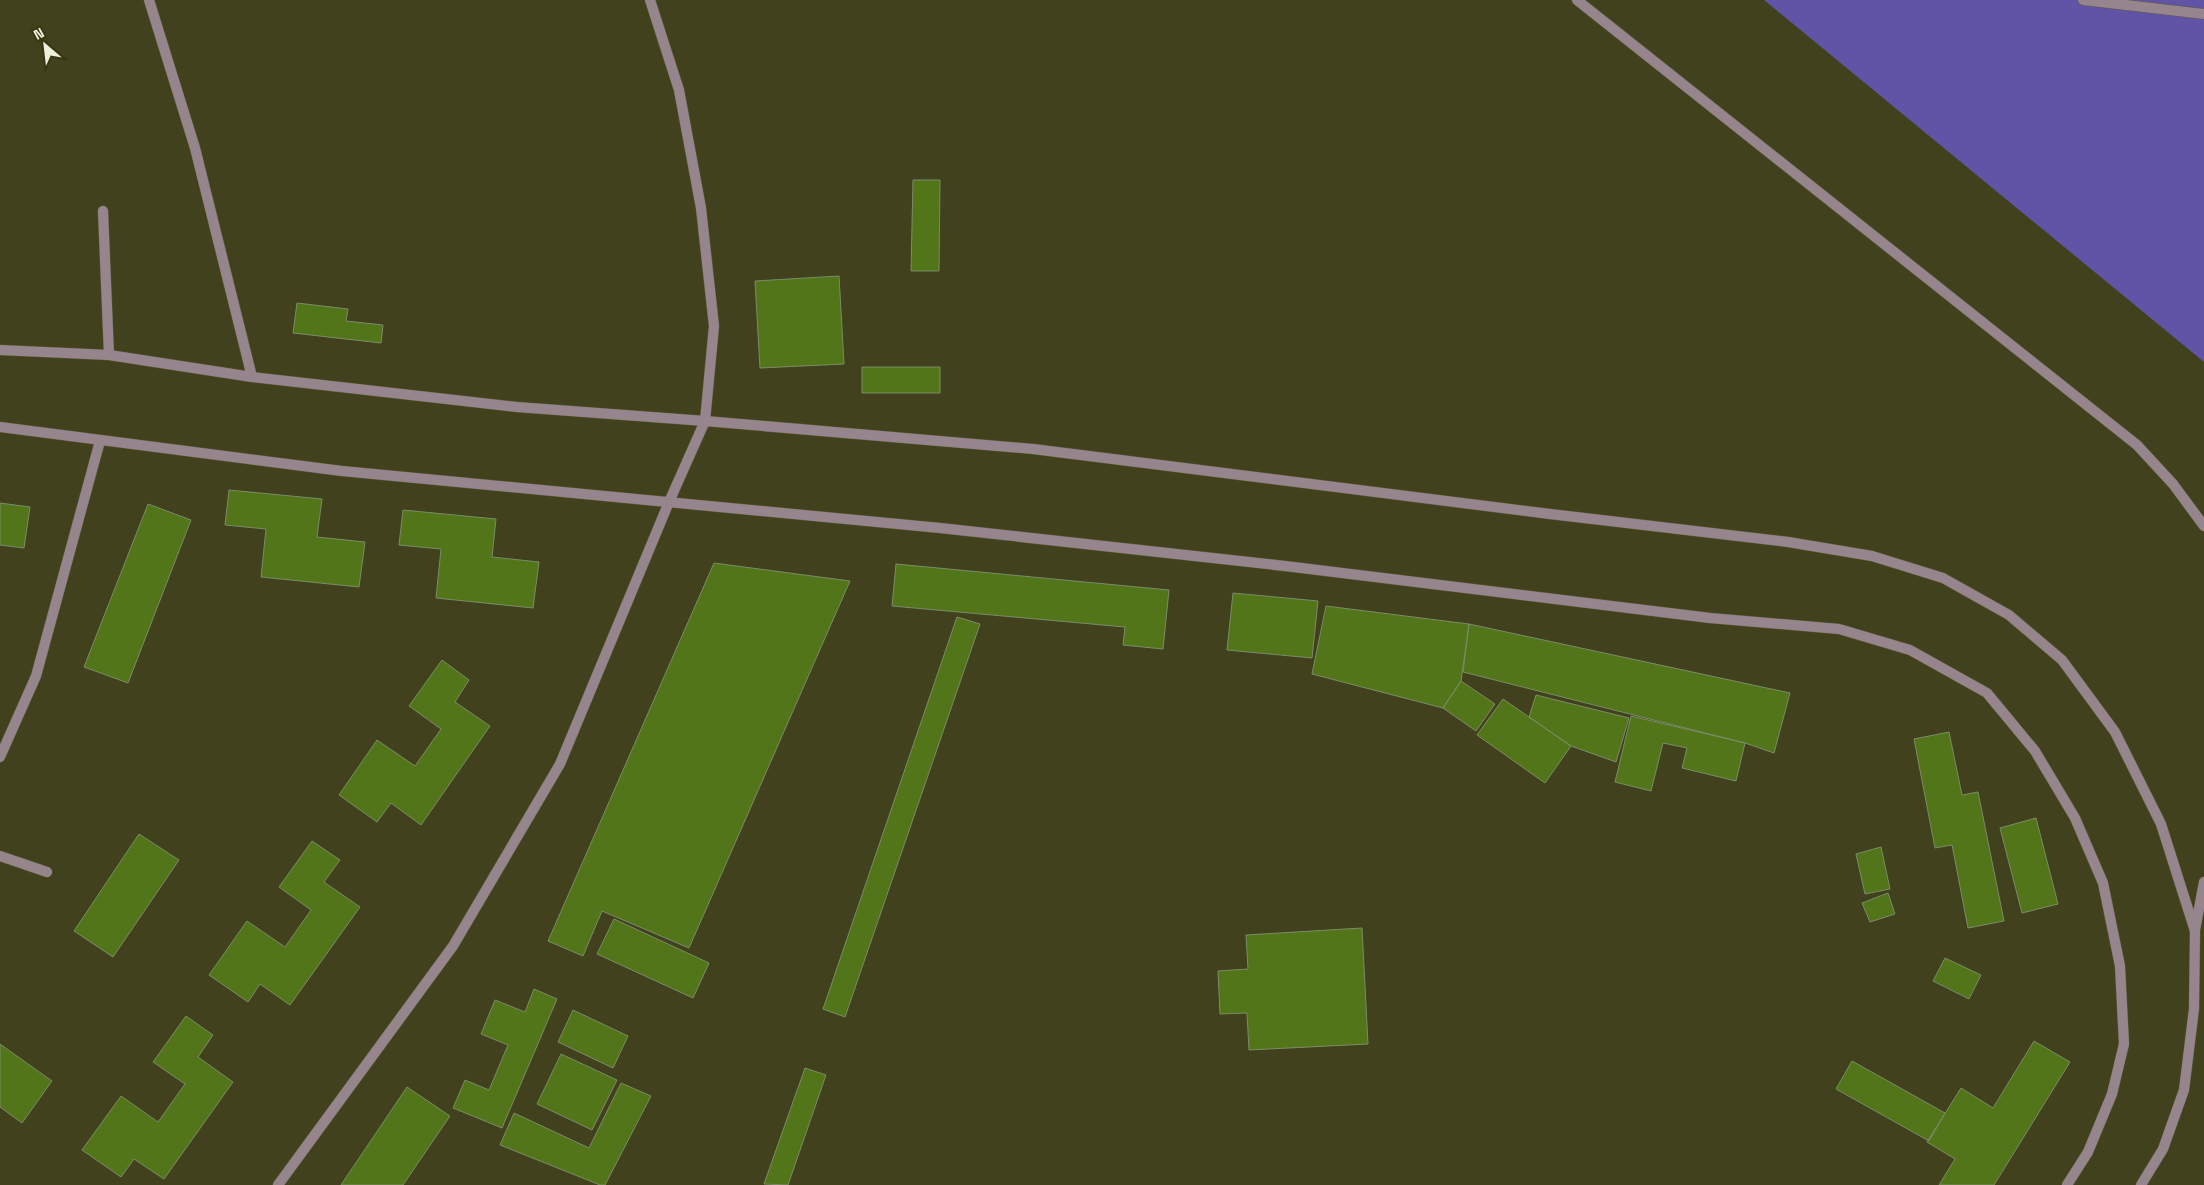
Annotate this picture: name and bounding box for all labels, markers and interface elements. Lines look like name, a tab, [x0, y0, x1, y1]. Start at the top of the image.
north arrow	[20, 20, 70, 70]
text: N	[31, 23, 47, 44]

